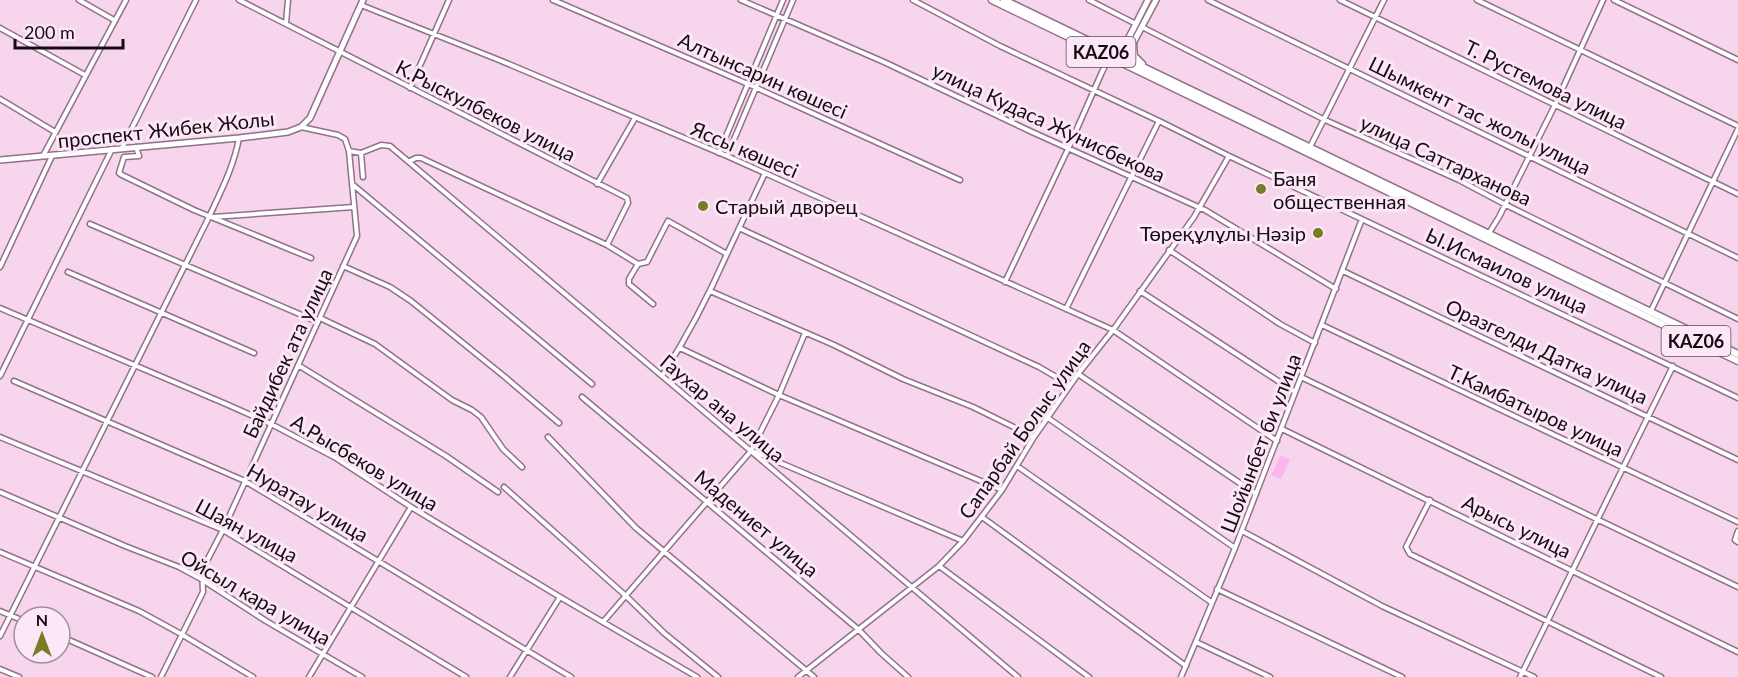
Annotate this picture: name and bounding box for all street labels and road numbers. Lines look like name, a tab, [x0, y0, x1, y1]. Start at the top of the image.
street label: Алтынсарин көшесі	[675, 27, 851, 123]
street label: Т. Рустемова улица	[1461, 34, 1631, 134]
road number: KАZ06	[1066, 37, 1136, 67]
street label: Шымкент тас жолы улица	[1365, 51, 1595, 179]
street label: К.Рыскулбеков улица	[392, 54, 580, 166]
street label: улица Кудаса Жунисбекова	[929, 57, 1169, 187]
street label: проспект Жибек Жолы	[56, 106, 276, 152]
street label: улица Саттарханова	[1357, 110, 1535, 210]
street label: Яссы көшесі	[687, 115, 802, 182]
street label: Ы.Исмаилов улица	[1422, 222, 1592, 318]
street label: Байдибек ата улица	[237, 264, 337, 442]
street label: Оразгелди Датка улица	[1442, 294, 1652, 408]
road number: KАZ06	[1662, 326, 1730, 356]
street label: Сапарбай Болыс улица	[953, 335, 1095, 523]
street label: Гаухар ана улица	[656, 349, 790, 467]
street label: Шойынбет би улица	[1215, 350, 1305, 536]
street label: Т.Камбатыров улица	[1445, 359, 1627, 461]
street label: А.Рысбеков улица	[287, 409, 443, 515]
street label: Нуратау улица	[243, 458, 373, 546]
street label: Мадениет улица	[690, 464, 824, 582]
street label: Арысь улица	[1459, 489, 1575, 563]
street label: Шаян улица	[192, 493, 302, 567]
street label: Ойсыл кара улица	[177, 544, 335, 650]

